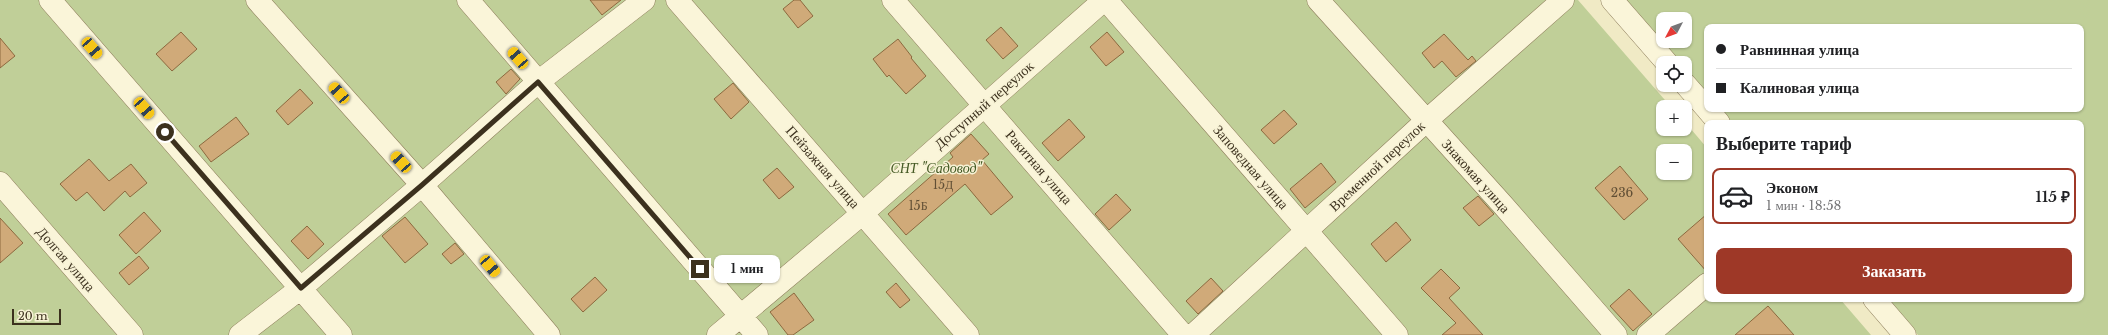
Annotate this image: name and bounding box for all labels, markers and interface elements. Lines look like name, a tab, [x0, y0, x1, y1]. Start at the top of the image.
north arrow	[1656, 12, 1692, 48]
map controls	[1656, 12, 1692, 180]
car	[80, 35, 104, 61]
text: Равнинная улица	[1740, 40, 1859, 59]
car	[506, 45, 530, 71]
button: locate	[1656, 56, 1692, 92]
street label: Доступный переулок	[931, 57, 1037, 153]
text: Калиновая улица	[1740, 78, 1859, 97]
car	[327, 80, 351, 106]
car	[132, 95, 156, 121]
button: +	[1656, 100, 1692, 136]
street label: Временной переулок	[1325, 117, 1429, 215]
street label: Заповедная улица	[1209, 121, 1293, 213]
street label: Пейзажная улица	[782, 122, 864, 213]
route start	[156, 123, 174, 141]
street label: Ракитная улица	[1002, 126, 1077, 209]
text: Выберите тариф	[1716, 133, 1852, 155]
street label: Знакомая улица	[1438, 135, 1515, 217]
button: −	[1656, 144, 1692, 180]
car	[389, 149, 413, 175]
park label: СНТ "Садовод"	[890, 159, 983, 177]
house number: 15Д	[933, 177, 953, 192]
icon: car	[1718, 178, 1754, 214]
text: Эконом	[1766, 178, 1818, 197]
house number: 236	[1611, 185, 1634, 200]
text: 115 ₽	[2035, 187, 2070, 206]
text: 1 мин · 18:58	[1766, 197, 1841, 214]
house number: 15Б	[908, 198, 928, 213]
street label: Долгая улица	[33, 223, 100, 296]
button: Заказать	[1716, 248, 2072, 294]
car	[478, 253, 502, 279]
callout: 1 мин	[714, 255, 780, 283]
route end	[691, 260, 709, 278]
text: 1 мин	[730, 260, 764, 277]
scale bar	[12, 307, 61, 326]
text: 20 m	[18, 309, 48, 323]

